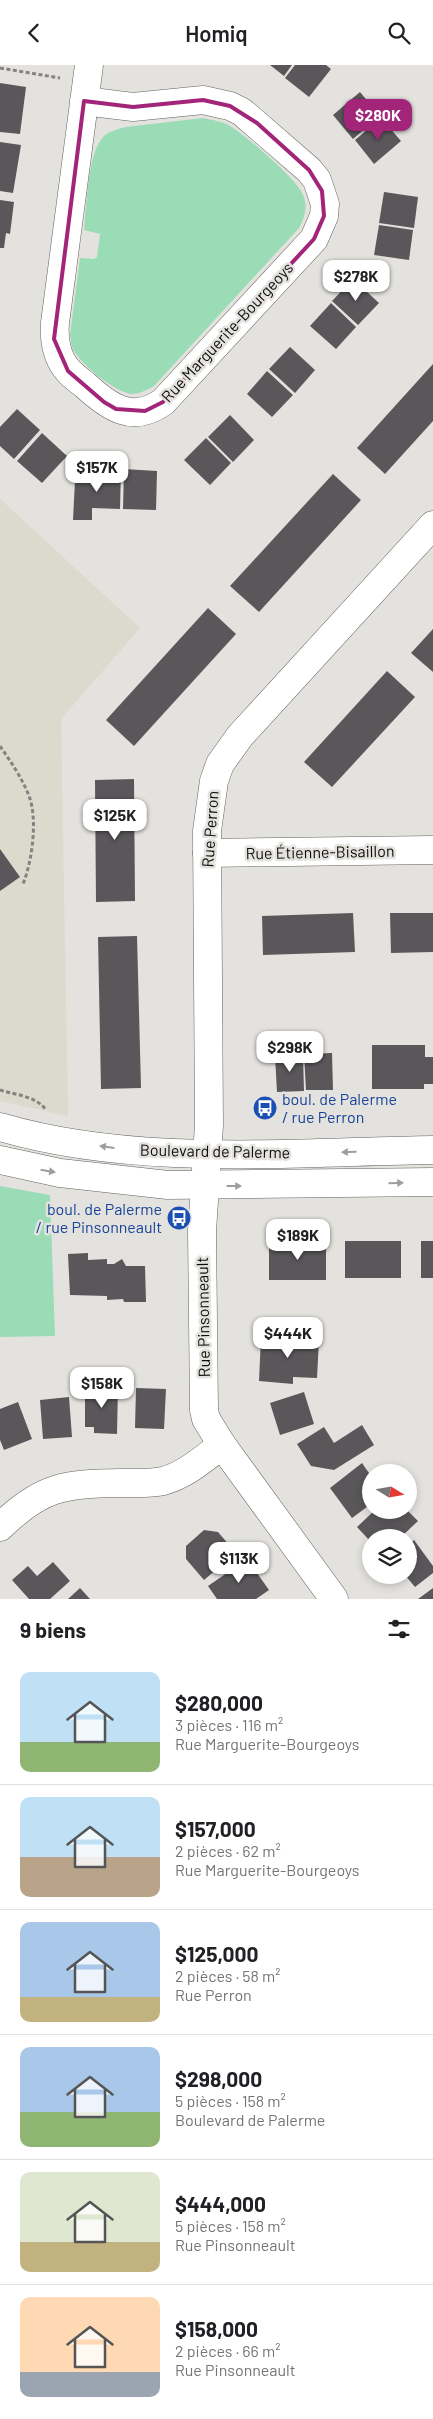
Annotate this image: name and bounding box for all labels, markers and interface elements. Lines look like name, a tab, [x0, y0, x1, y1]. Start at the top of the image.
icon: back	[20, 19, 48, 47]
icon: search	[385, 19, 413, 47]
text: Homiq	[185, 20, 248, 46]
pin: $280K	[343, 99, 413, 141]
text: $280K	[355, 105, 401, 124]
street label: Rue Marguerite-Bourgeoys	[157, 258, 296, 406]
pin: $278K	[321, 259, 391, 302]
text: $278K	[334, 266, 378, 285]
pin: $157K	[62, 451, 132, 493]
text: $157K	[76, 457, 118, 476]
street label: Rue Perron	[197, 790, 222, 868]
pin: $125K	[80, 799, 150, 841]
text: $125K	[94, 805, 136, 824]
street label: Rue Étienne-Bisaillon	[245, 841, 395, 862]
pin: $298K	[255, 1031, 325, 1073]
text: $298K	[267, 1037, 313, 1056]
place label: boul. de Palerme / rue Perron	[282, 1089, 397, 1126]
bus stop icon: boul. de Palerme / rue Perron	[252, 1095, 278, 1121]
street label: Boulevard de Palerme	[140, 1140, 290, 1161]
one-way arrow	[98, 1143, 114, 1151]
one-way arrow	[341, 1148, 357, 1156]
one-way arrow	[40, 1167, 56, 1175]
one-way arrow	[389, 1179, 405, 1187]
one-way arrow	[226, 1181, 242, 1189]
place label: boul. de Palerme / rue Pinsonneault	[36, 1199, 162, 1236]
bus stop icon: boul. de Palerme / rue Pinsonneault	[166, 1205, 192, 1231]
pin: $189K	[263, 1219, 333, 1261]
text: $189K	[277, 1225, 319, 1244]
street label: Rue Pinsonneault	[192, 1257, 213, 1377]
pin: $444K	[253, 1317, 323, 1359]
text: $444K	[264, 1323, 312, 1342]
pin: $158K	[67, 1367, 137, 1409]
text: $158K	[81, 1373, 123, 1392]
north arrow	[362, 1464, 418, 1519]
map controls	[362, 1464, 417, 1584]
button: layers	[362, 1529, 417, 1584]
pin: $113K	[204, 1541, 274, 1584]
text: $113K	[219, 1548, 259, 1567]
icon: filters	[385, 1615, 413, 1643]
text: 9 biens	[20, 1617, 86, 1642]
text: $280,000	[175, 1690, 263, 1715]
icon: home	[60, 1692, 120, 1752]
text: 3 pièces · 116 m²	[175, 1715, 283, 1734]
text: Rue Marguerite-Bourgeoys	[175, 1734, 359, 1753]
text: $157,000	[175, 1816, 256, 1841]
icon: home	[60, 1817, 120, 1877]
text: 2 pièces · 62 m²	[175, 1841, 281, 1860]
text: Rue Marguerite-Bourgeoys	[175, 1860, 359, 1879]
text: $125,000	[175, 1941, 258, 1966]
icon: home	[60, 1942, 120, 2002]
text: 2 pièces · 58 m²	[175, 1966, 281, 1985]
text: Rue Perron	[175, 1985, 252, 2004]
text: $298,000	[175, 2066, 262, 2091]
icon: home	[60, 2067, 120, 2127]
text: 5 pièces · 158 m²	[175, 2091, 286, 2110]
text: Boulevard de Palerme	[175, 2110, 325, 2129]
text: $444,000	[175, 2191, 266, 2216]
icon: home	[60, 2192, 120, 2252]
text: 5 pièces · 158 m²	[175, 2216, 286, 2235]
text: Rue Pinsonneault	[175, 2235, 296, 2254]
text: $158,000	[175, 2316, 258, 2341]
icon: home	[60, 2317, 120, 2377]
text: 2 pièces · 66 m²	[175, 2341, 280, 2360]
text: Rue Pinsonneault	[175, 2360, 296, 2379]

